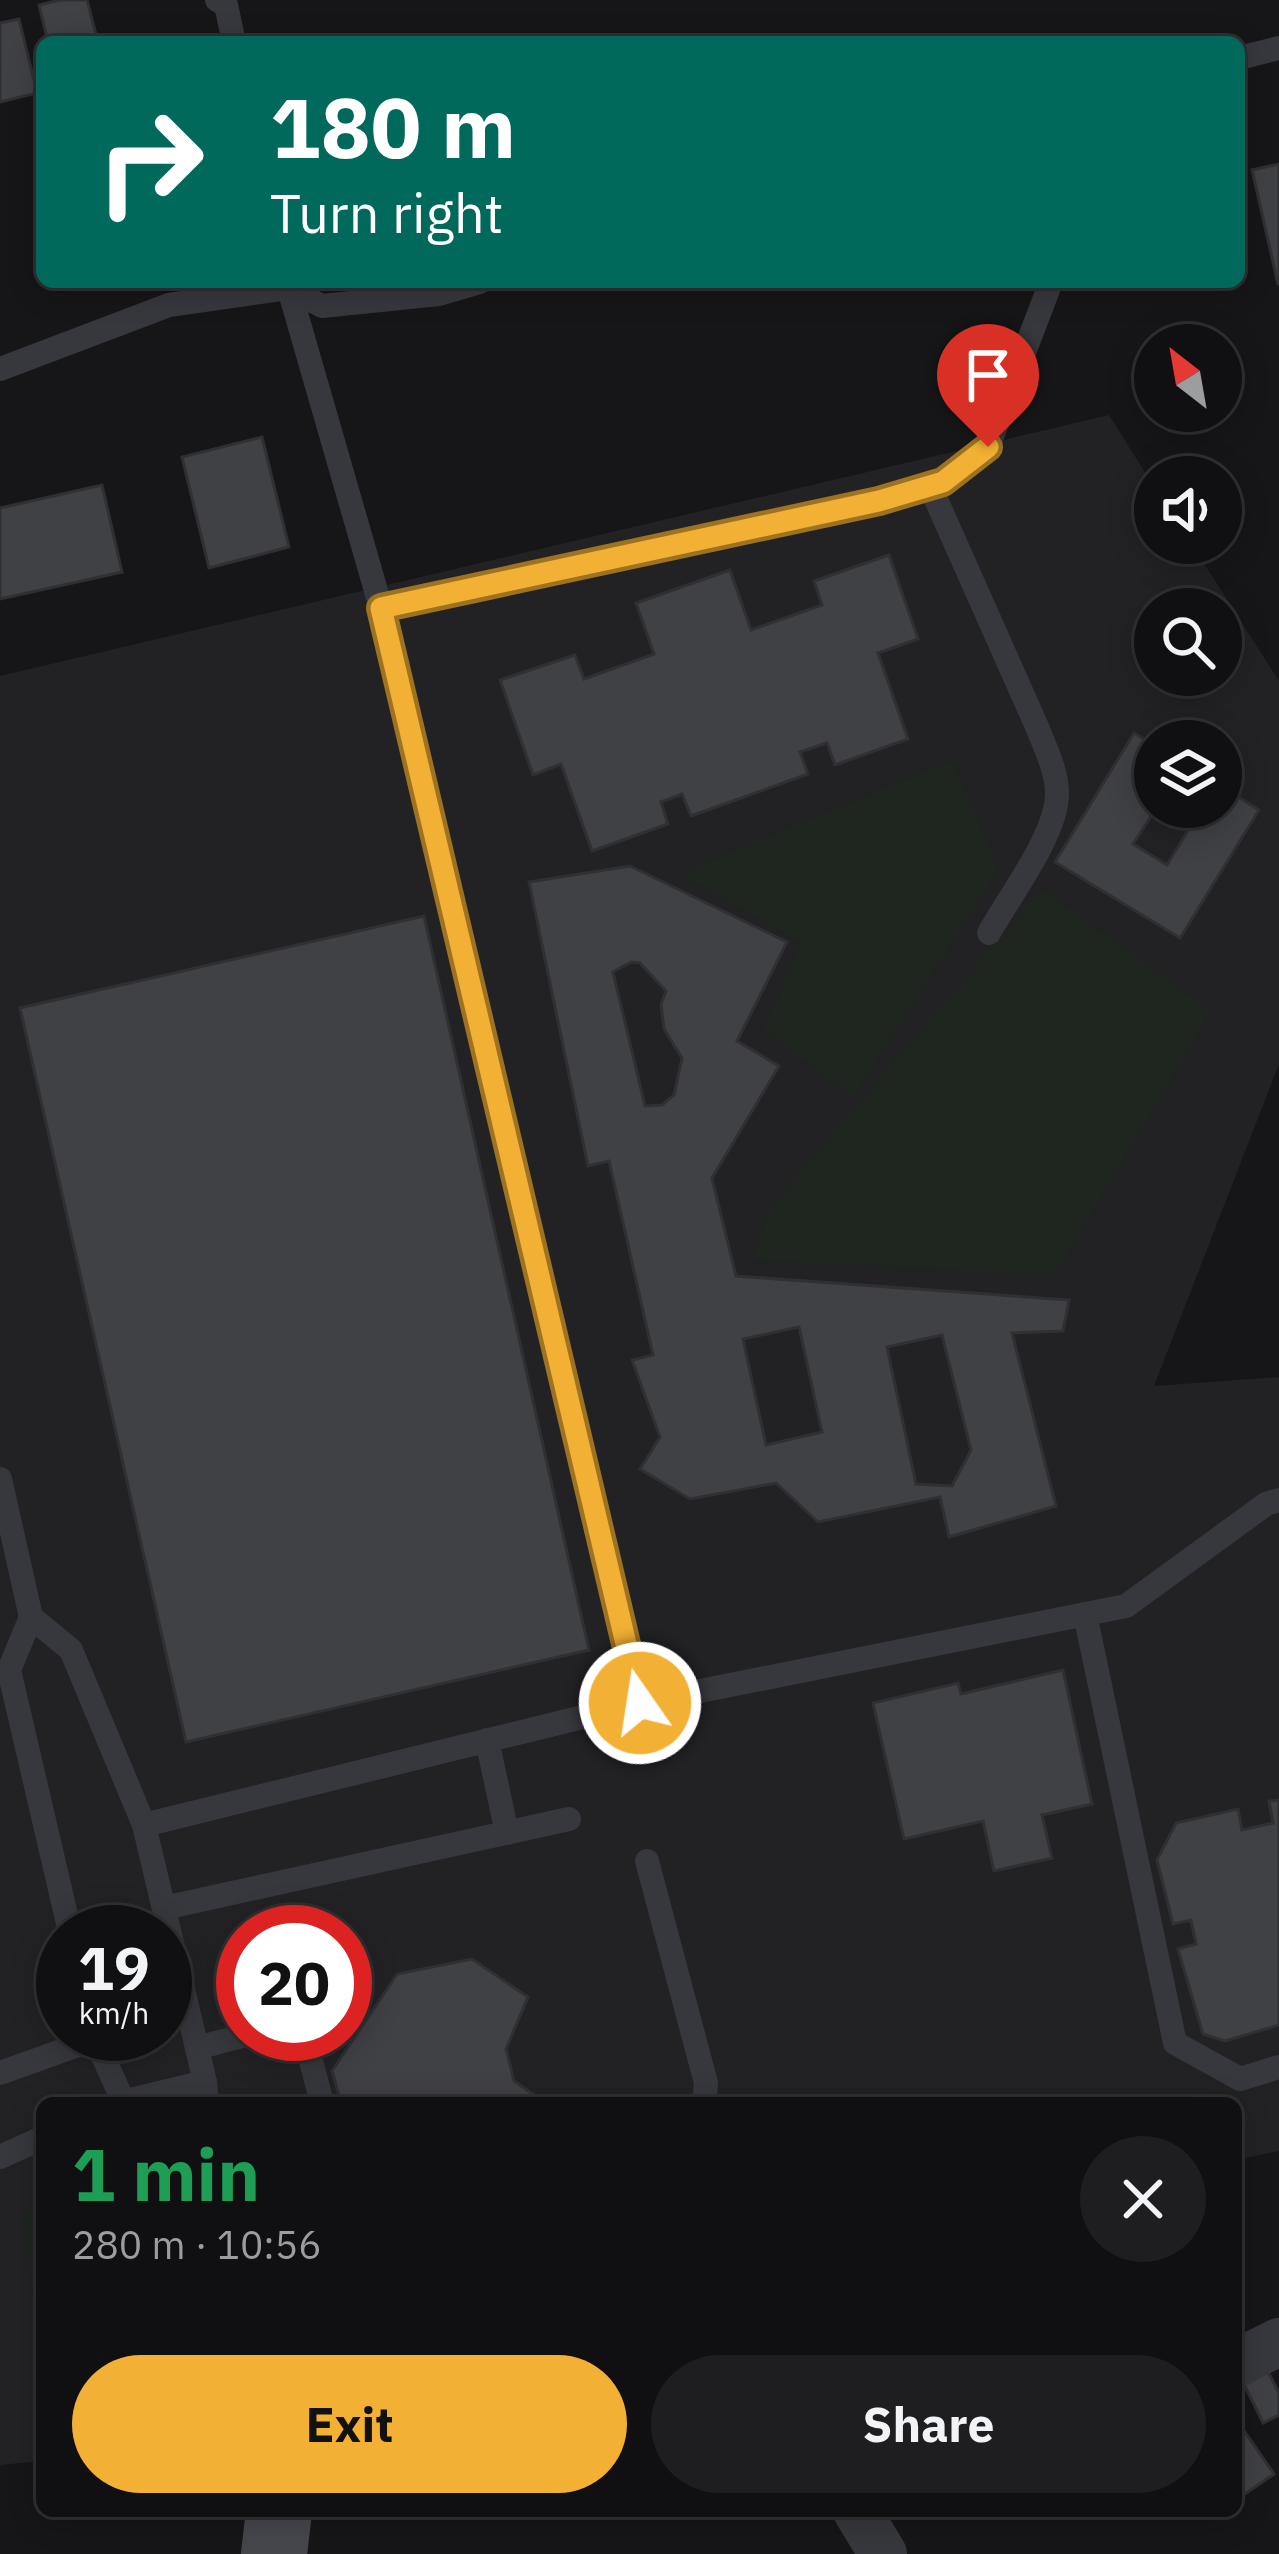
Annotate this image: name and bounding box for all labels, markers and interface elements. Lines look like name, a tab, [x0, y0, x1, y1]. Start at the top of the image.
text: 180 m	[270, 72, 516, 181]
icon: right	[72, 84, 228, 240]
text: Turn right	[270, 178, 504, 248]
pin	[937, 324, 1039, 447]
north arrow	[1134, 324, 1242, 432]
map controls	[1134, 324, 1242, 828]
icon: arrive	[955, 342, 1021, 408]
button: sound	[1134, 456, 1242, 564]
button: search	[1134, 588, 1242, 696]
button: layers	[1134, 720, 1242, 828]
position arrow	[577, 1640, 703, 1766]
speed limit sign: 20	[216, 1905, 372, 2061]
text: 19	[78, 1928, 150, 2007]
text: km/h	[79, 1993, 149, 2032]
text: 1 min	[72, 2127, 260, 2221]
button: close	[1080, 2136, 1206, 2262]
text: 280 m · 10:56	[72, 2219, 322, 2270]
button: Exit	[72, 2355, 627, 2493]
button: Share	[651, 2355, 1206, 2493]

